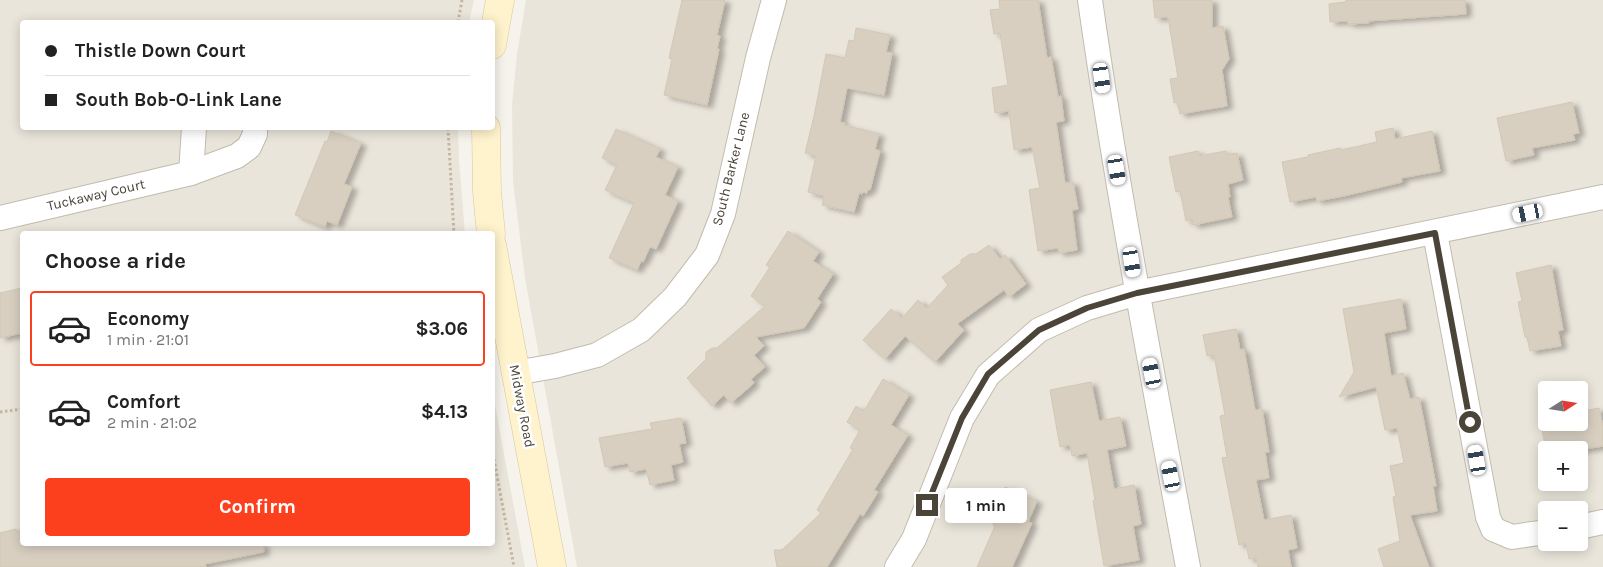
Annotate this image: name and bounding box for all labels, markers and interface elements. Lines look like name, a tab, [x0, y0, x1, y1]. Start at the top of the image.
text: Thistle Down Court	[75, 40, 246, 62]
car	[1092, 62, 1111, 94]
text: South Bob-O-Link Lane	[75, 89, 282, 111]
street label: South Barker Lane	[709, 110, 753, 228]
car	[1107, 154, 1126, 186]
street label: Tuckaway Court	[45, 175, 147, 215]
car	[1511, 203, 1544, 223]
car	[1122, 246, 1141, 278]
text: Choose a ride	[45, 248, 186, 274]
icon: car	[47, 306, 92, 351]
text: Economy	[107, 308, 189, 330]
text: $3.06	[415, 318, 468, 340]
text: 1 min · 21:01	[107, 330, 189, 349]
car	[1141, 357, 1162, 389]
street label: Midway Road	[506, 363, 538, 449]
north arrow	[1538, 381, 1588, 431]
map controls	[1538, 381, 1588, 551]
icon: car	[47, 389, 92, 434]
text: Comfort	[107, 391, 181, 413]
text: $4.13	[421, 401, 468, 423]
route start	[1459, 411, 1481, 433]
text: 2 min · 21:02	[107, 413, 197, 432]
button: +	[1538, 441, 1588, 491]
car	[1467, 444, 1486, 476]
car	[1160, 460, 1181, 492]
button: Confirm	[45, 478, 470, 536]
callout: 1 min	[944, 488, 1027, 522]
route end	[916, 494, 938, 516]
text: 1 min	[966, 496, 1006, 515]
button: −	[1538, 501, 1588, 551]

